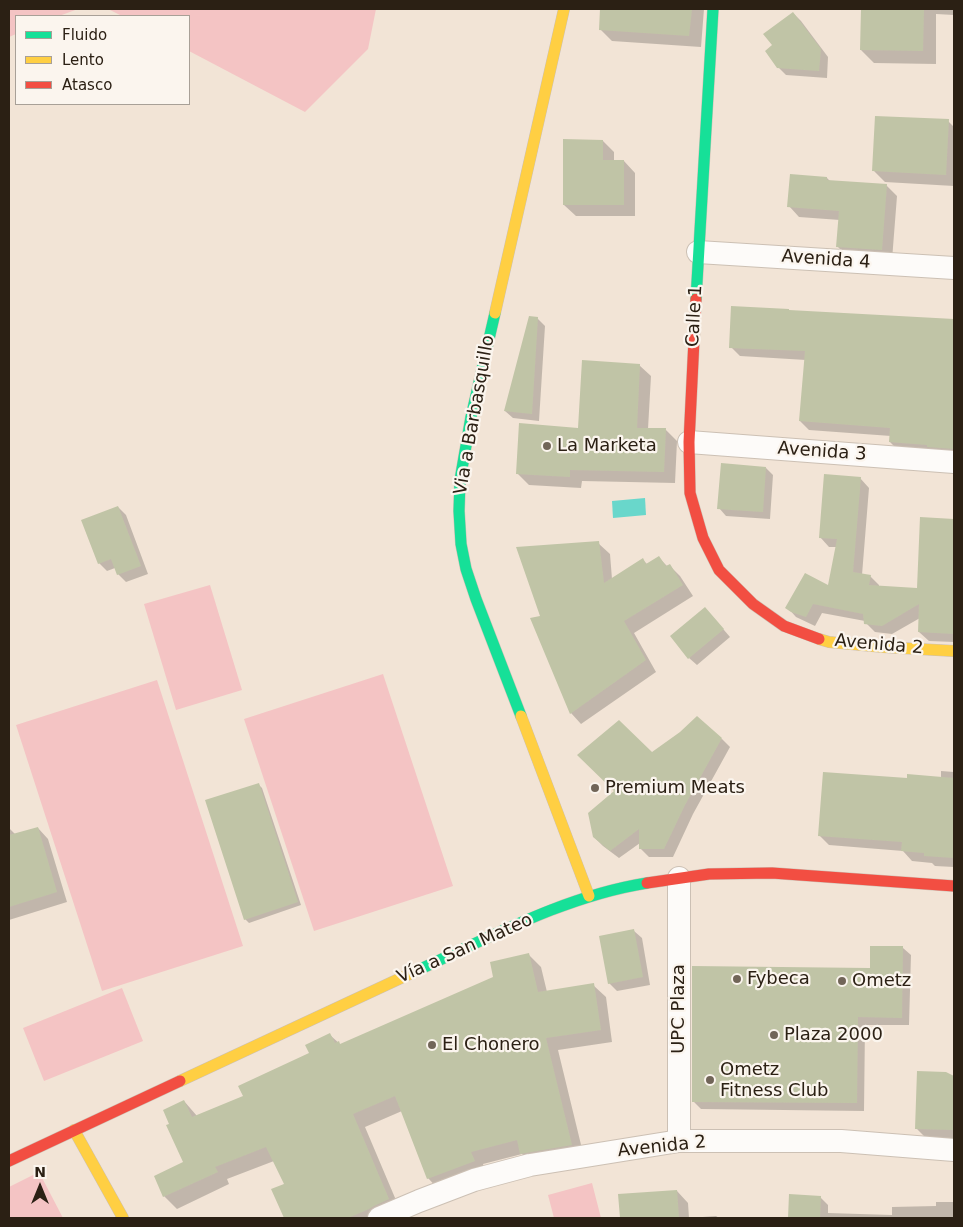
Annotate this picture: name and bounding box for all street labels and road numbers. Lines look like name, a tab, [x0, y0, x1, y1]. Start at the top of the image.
street label: Avenida 4	[781, 246, 871, 274]
street label: Calle 1	[683, 285, 707, 347]
street label: Via a Barbasquillo	[450, 333, 500, 497]
street label: Avenida 3	[777, 438, 867, 466]
street label: Avenida 2	[834, 630, 924, 660]
street label: Vía a San Mateo	[394, 909, 536, 989]
street label: UPC Plaza	[668, 964, 690, 1054]
street label: Avenida 2	[617, 1132, 707, 1162]

